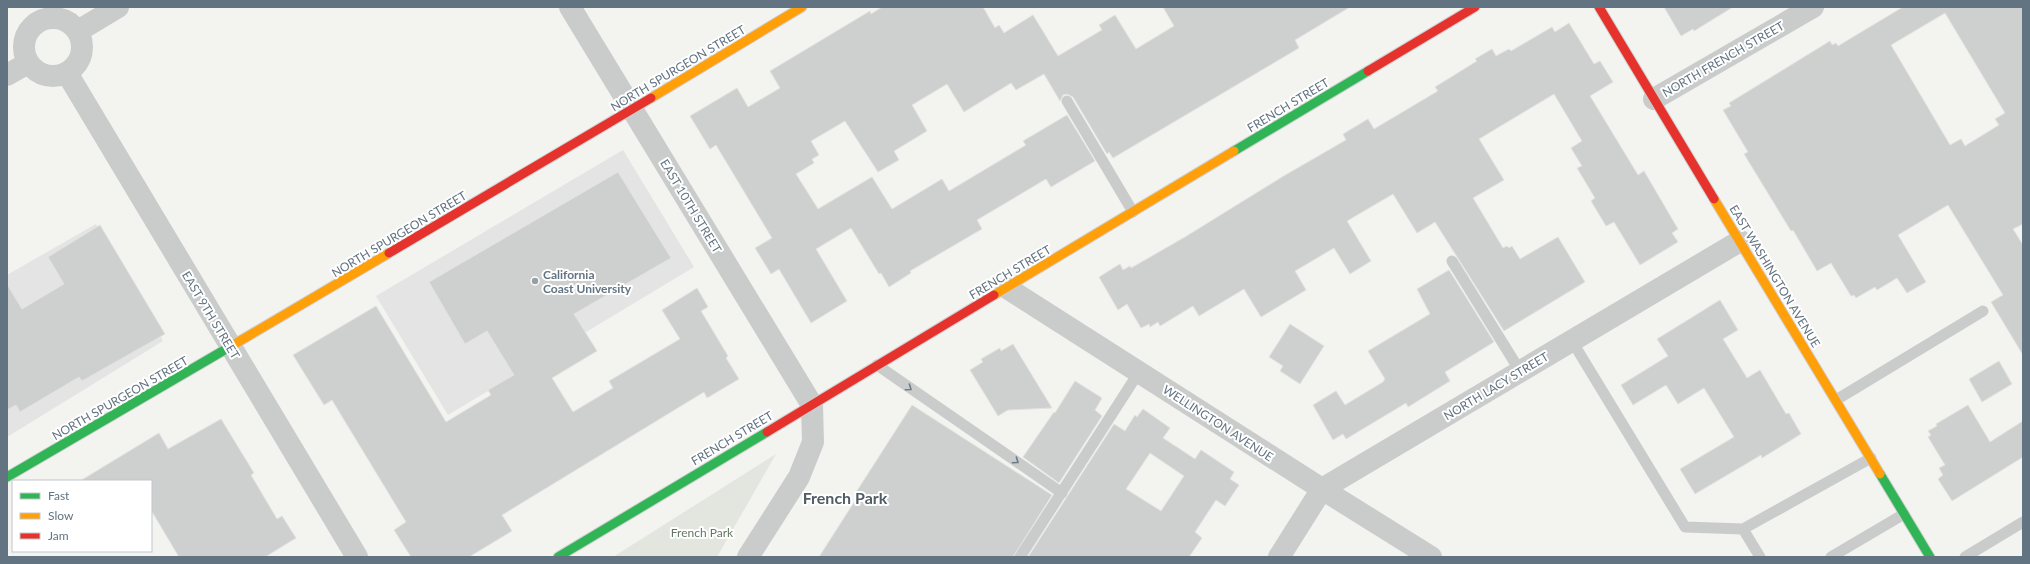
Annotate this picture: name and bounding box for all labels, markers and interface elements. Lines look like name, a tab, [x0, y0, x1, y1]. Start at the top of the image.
street label: NORTH FRENCH STREET	[1659, 18, 1787, 100]
street label: NORTH SPURGEON STREET	[608, 22, 748, 114]
street label: FRENCH STREET	[1244, 75, 1332, 135]
street label: EAST 10TH STREET	[657, 156, 725, 256]
street label: NORTH SPURGEON STREET	[329, 188, 469, 280]
street label: EAST WASHINGTON AVENUE	[1726, 202, 1824, 350]
street label: FRENCH STREET	[966, 242, 1054, 302]
place label: California Coast University	[543, 267, 632, 296]
street label: EAST 9TH STREET	[179, 268, 243, 362]
marker: California Coast University	[530, 276, 540, 286]
street label: NORTH LACY STREET	[1441, 349, 1551, 423]
street label: NORTH SPURGEON STREET	[49, 353, 191, 443]
street label: WELLINGTON AVENUE	[1160, 382, 1276, 464]
one-way arrow	[905, 383, 912, 391]
street label: FRENCH STREET	[688, 408, 776, 468]
one-way arrow	[1012, 456, 1019, 464]
legend	[12, 480, 152, 552]
text: Fast	[48, 488, 70, 503]
district label: French Park	[803, 488, 888, 507]
text: Slow	[48, 508, 74, 523]
park label: French Park	[671, 525, 734, 540]
text: Jam	[48, 528, 69, 543]

